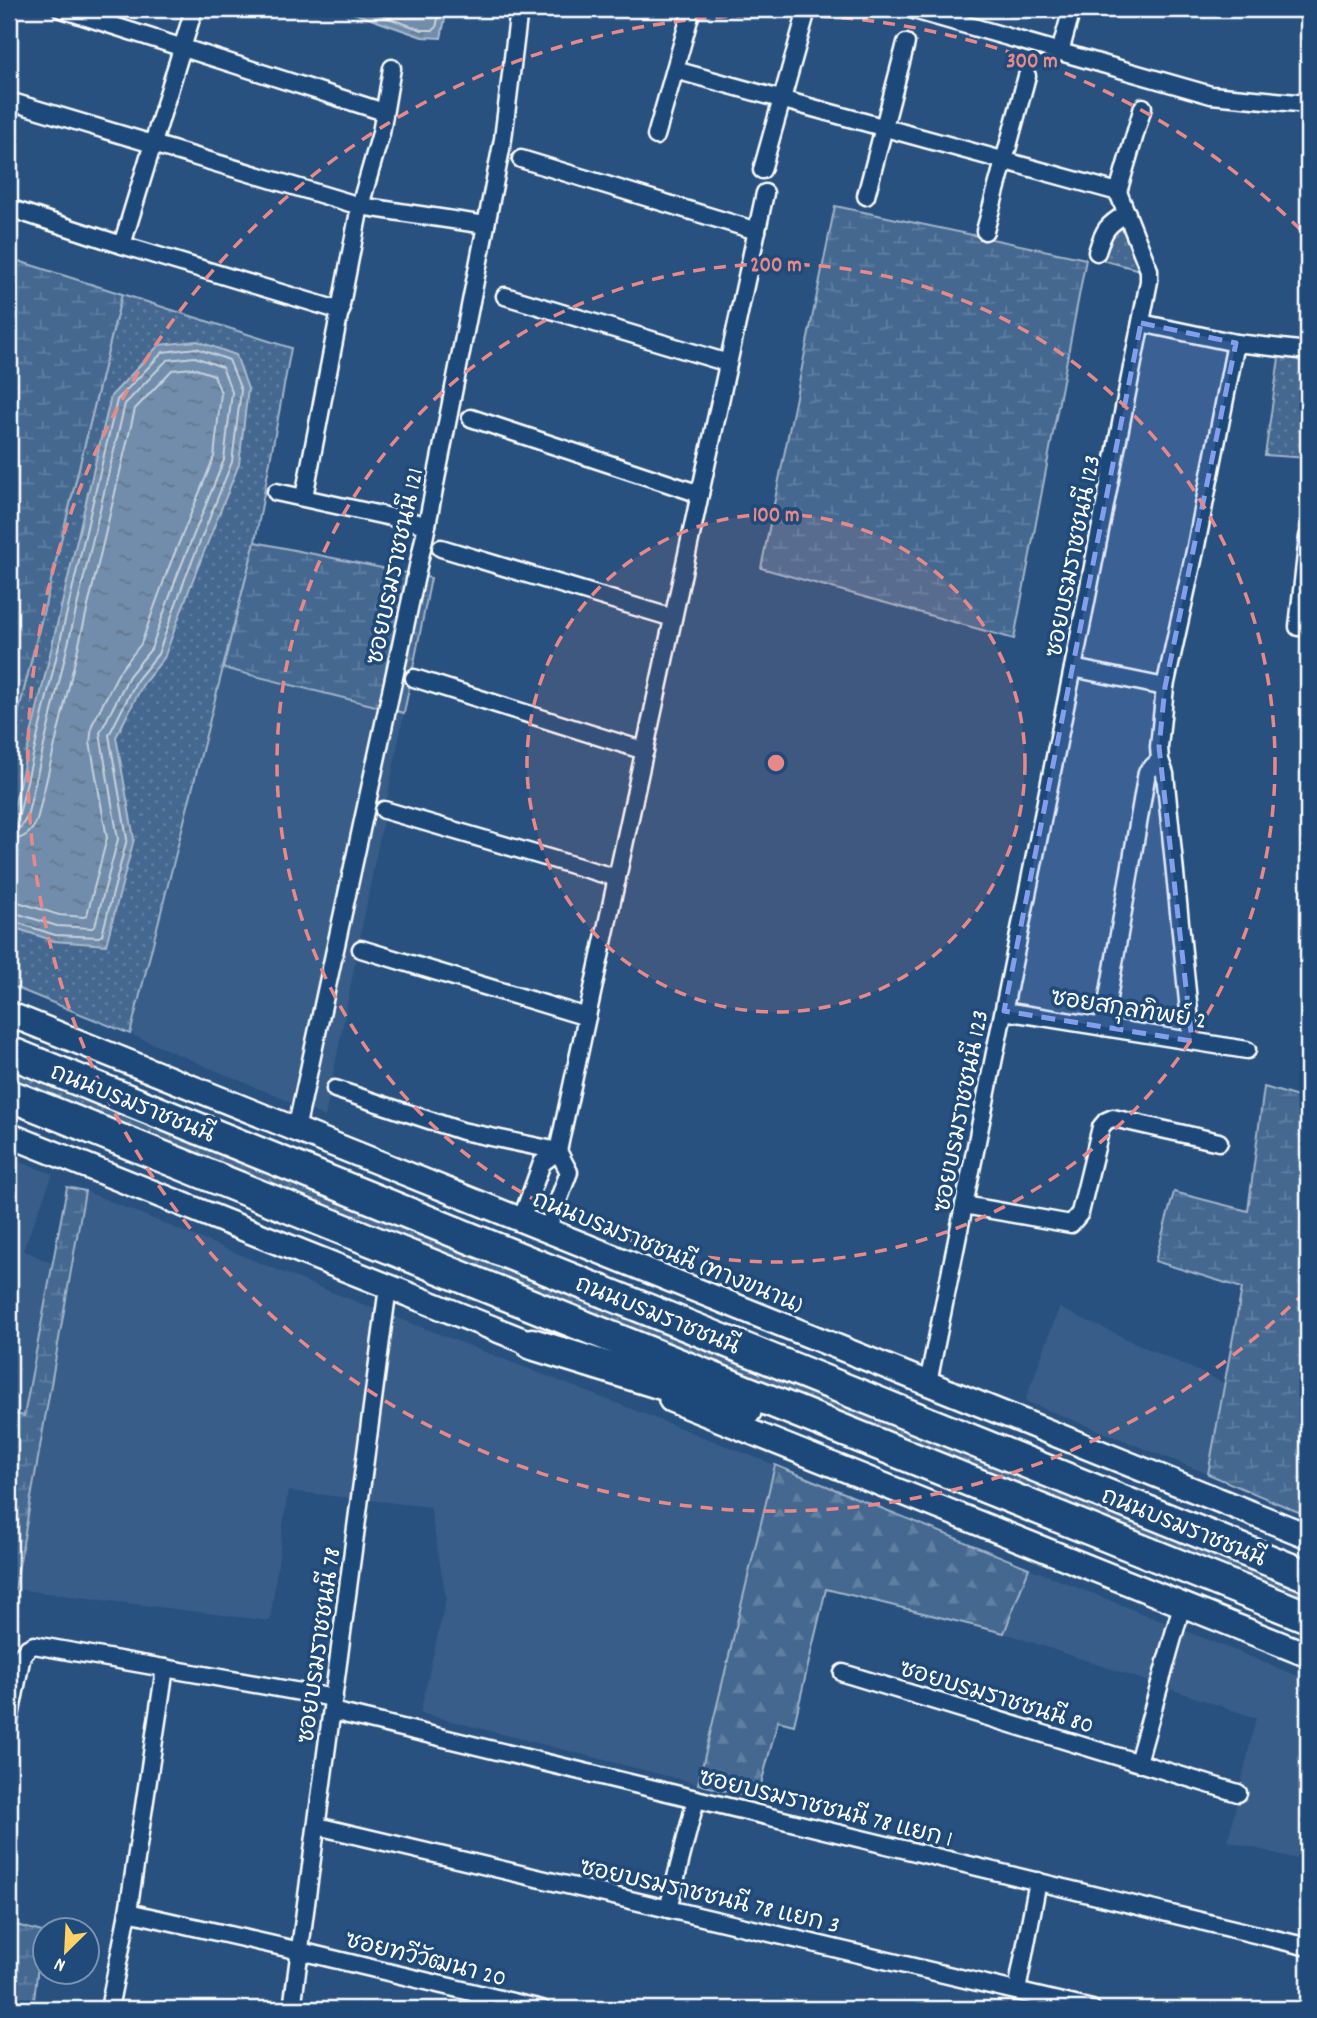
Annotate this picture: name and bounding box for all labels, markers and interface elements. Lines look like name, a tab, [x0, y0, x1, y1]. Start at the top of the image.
text: 300 m	[1006, 48, 1058, 78]
text: 200 m	[750, 252, 802, 282]
street label: ซอยบรมราชชนนี 123	[1038, 452, 1111, 661]
street label: ซอยบรมราชชนนี 121	[359, 465, 434, 668]
text: 100 m	[753, 502, 799, 532]
centre of rings	[764, 751, 788, 775]
street label: ซอยสกุลทิพย์ 2	[1048, 980, 1209, 1040]
street label: ซอยบรมราชชนนี 123	[926, 1007, 999, 1216]
street label: ถนนบรมราชชนนี	[44, 1055, 220, 1153]
street label: ถนนบรมราชชนนี (ทางขนาน)	[529, 1183, 807, 1319]
street label: ถนนบรมราชชนนี	[571, 1268, 745, 1360]
street label: ถนนบรมราชชนนี	[1095, 1479, 1271, 1577]
street label: ซอยบรมราชชนนี 78	[289, 1545, 352, 1746]
street label: ซอยบรมราชชนนี 80	[895, 1652, 1098, 1745]
street label: ซอยบรมราชชนนี 78 แยก 1	[695, 1761, 956, 1858]
street label: ซอยบรมราชชนนี 78 แยก 3	[576, 1850, 843, 1944]
north arrow	[32, 1916, 102, 1986]
street label: ซอยทวีวัฒนา 20	[341, 1923, 510, 1997]
text: N	[51, 1949, 70, 1978]

